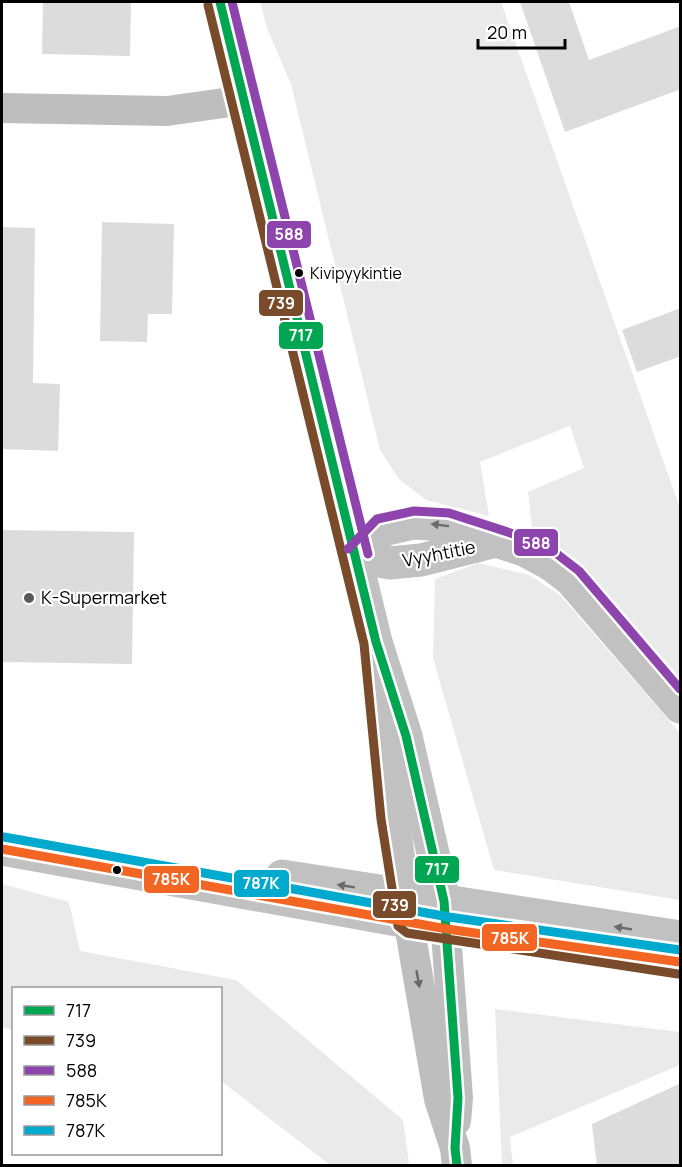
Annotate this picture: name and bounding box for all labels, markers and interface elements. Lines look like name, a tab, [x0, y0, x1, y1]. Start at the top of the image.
scale bar	[478, 12, 565, 50]
text: 20 m	[487, 20, 527, 44]
line badge: 588	[266, 220, 312, 249]
text: 588	[275, 223, 303, 245]
place label: Kivipyykintie	[310, 262, 402, 284]
marker: Kivipyykintie	[293, 267, 305, 279]
line badge: 739	[258, 289, 304, 317]
text: 739	[267, 292, 295, 314]
line badge: 717	[278, 321, 324, 350]
text: 717	[289, 324, 313, 346]
one-way arrow	[430, 521, 449, 530]
line badge: 588	[513, 528, 559, 557]
text: 588	[522, 532, 550, 554]
street label: Vyyhtitie	[400, 534, 477, 572]
place label: K-Supermarket	[41, 585, 167, 609]
marker: K-Supermarket	[22, 591, 36, 605]
line badge: 717	[414, 855, 460, 884]
text: 717	[425, 858, 449, 880]
unlabelled marker	[111, 864, 123, 876]
line badge: 785K	[143, 865, 200, 894]
text: 785K	[152, 868, 191, 890]
line badge: 787K	[233, 869, 290, 898]
text: 787K	[242, 872, 280, 894]
one-way arrow	[337, 882, 356, 891]
line badge: 739	[372, 890, 417, 919]
text: 739	[381, 894, 409, 916]
line badge: 785K	[481, 923, 538, 952]
one-way arrow	[613, 923, 632, 932]
text: 785K	[491, 927, 530, 949]
one-way arrow	[414, 970, 423, 989]
legend	[12, 987, 222, 1155]
text: 717	[66, 998, 91, 1022]
text: 739	[66, 1028, 96, 1052]
text: 588	[66, 1058, 97, 1082]
text: 785K	[66, 1088, 107, 1112]
text: 787K	[66, 1118, 106, 1142]

